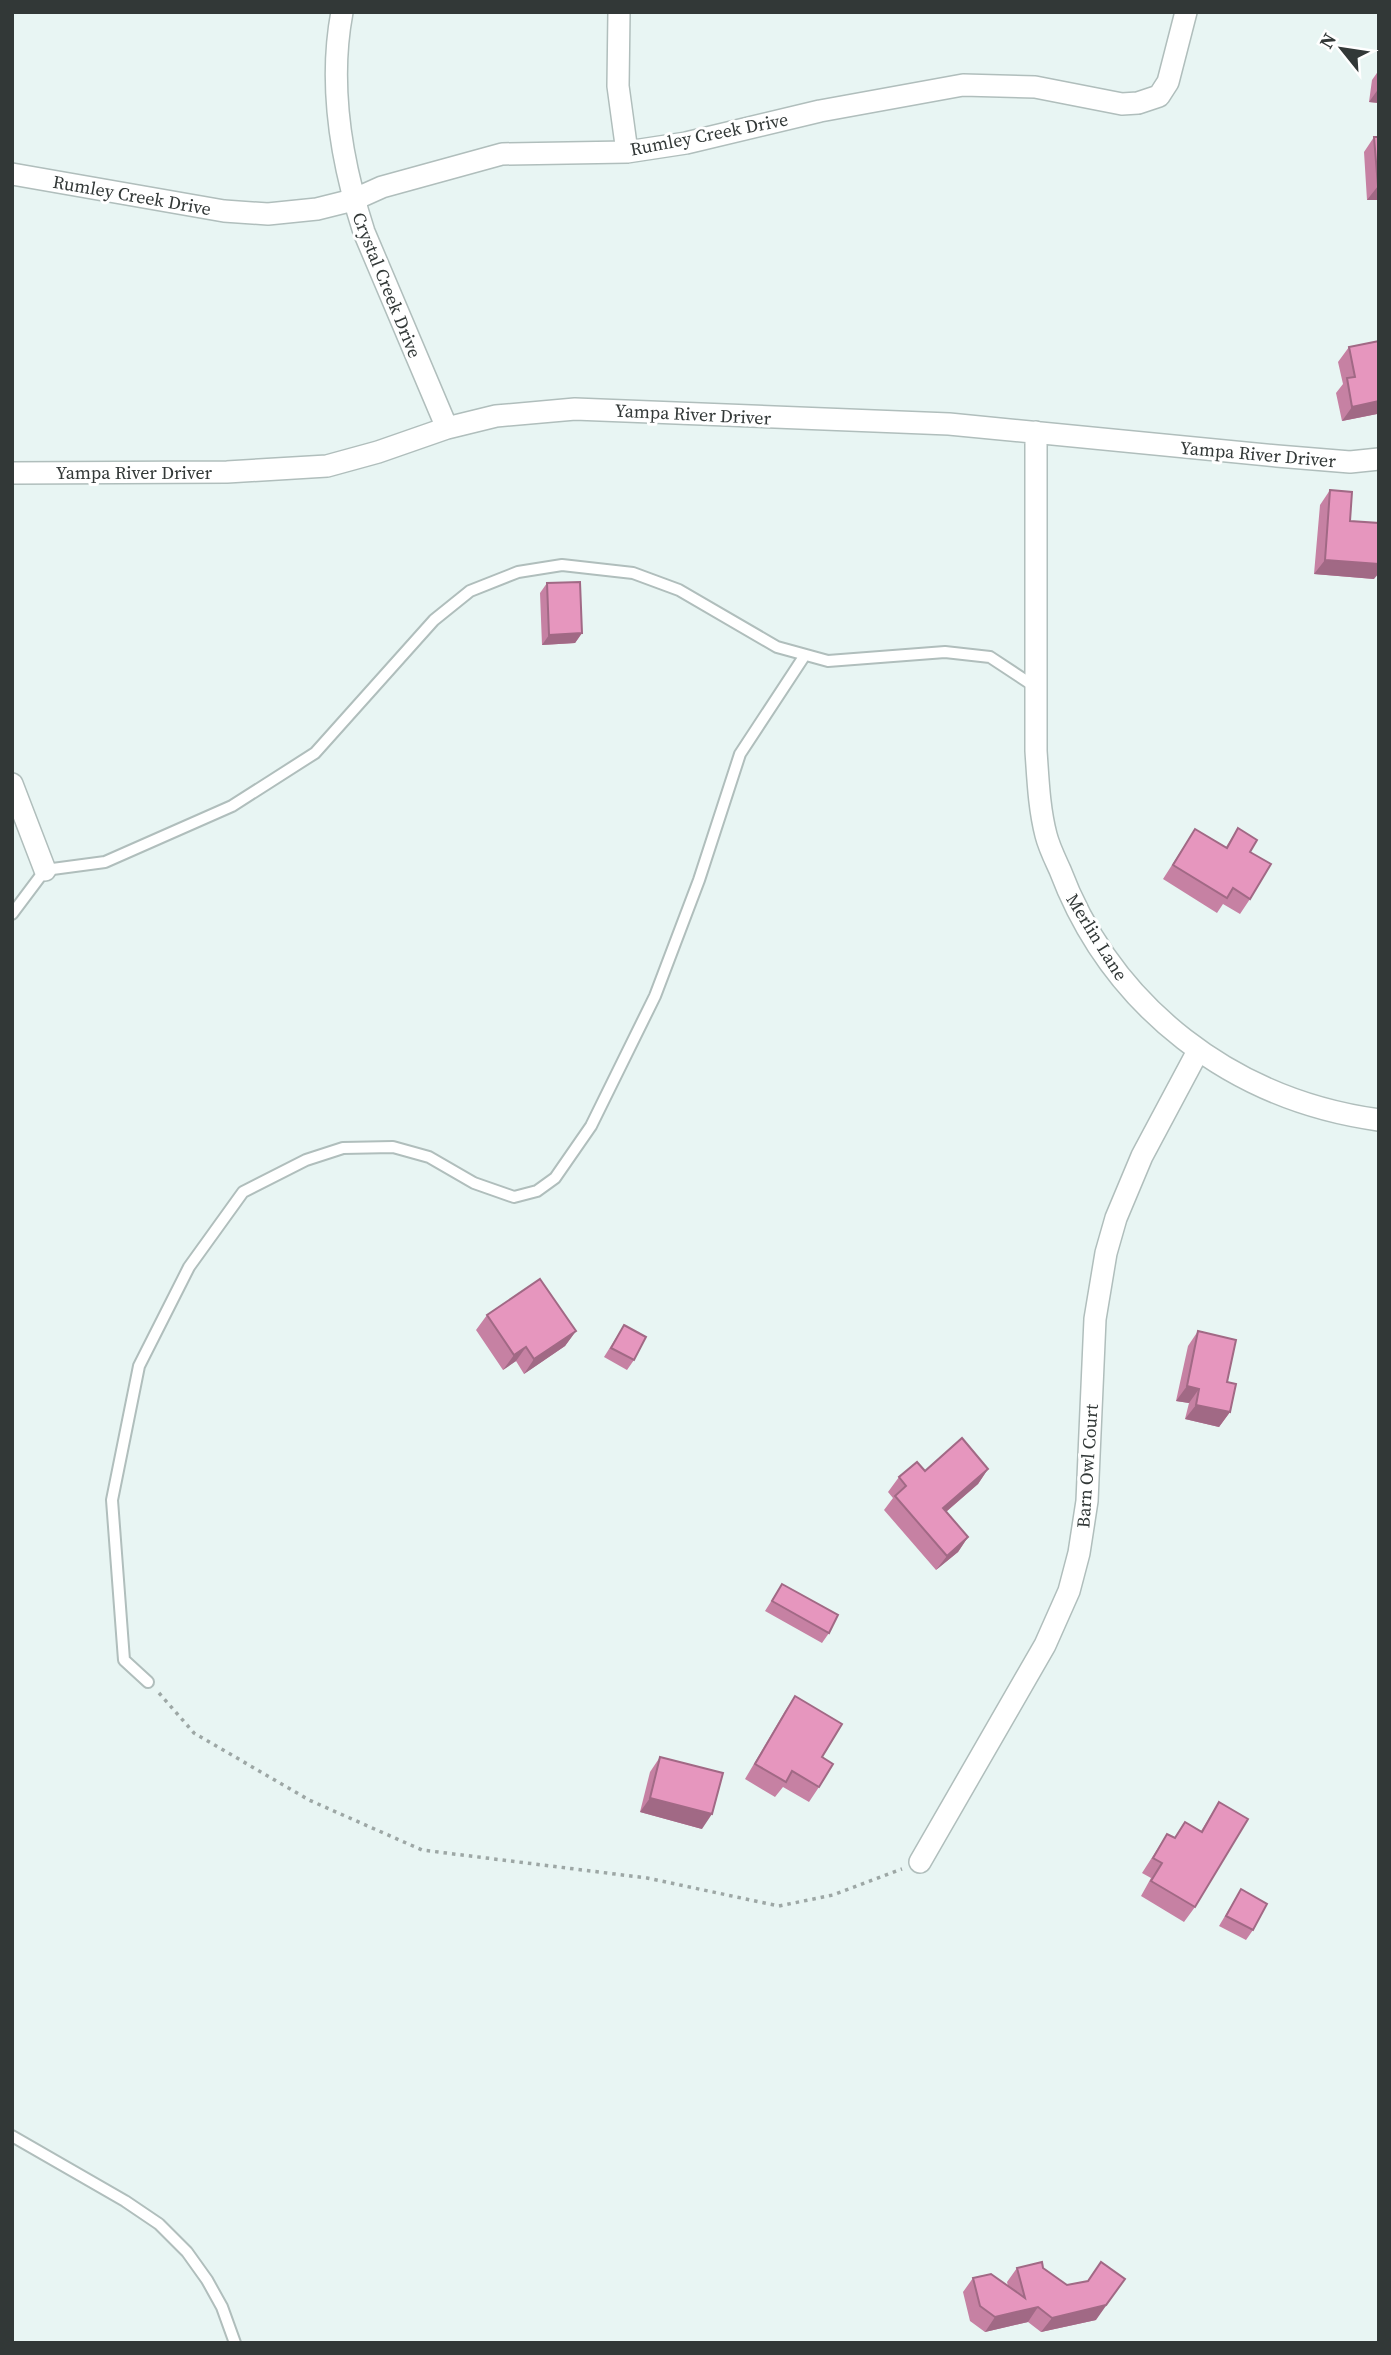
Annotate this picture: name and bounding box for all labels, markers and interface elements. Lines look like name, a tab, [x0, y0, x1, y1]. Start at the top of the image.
north arrow	[1307, 14, 1377, 84]
text: N	[1313, 28, 1342, 53]
street label: Rumley Creek Drive	[628, 106, 790, 162]
street label: Rumley Creek Drive	[51, 169, 213, 221]
street label: Crystal Creek Drive	[346, 208, 428, 362]
street label: Yampa River Driver	[614, 397, 772, 431]
street label: Yampa River Driver	[1179, 435, 1337, 473]
street label: Yampa River Driver	[56, 460, 213, 485]
street label: Merlin Lane	[1060, 889, 1134, 985]
street label: Barn Owl Court	[1070, 1403, 1104, 1529]

